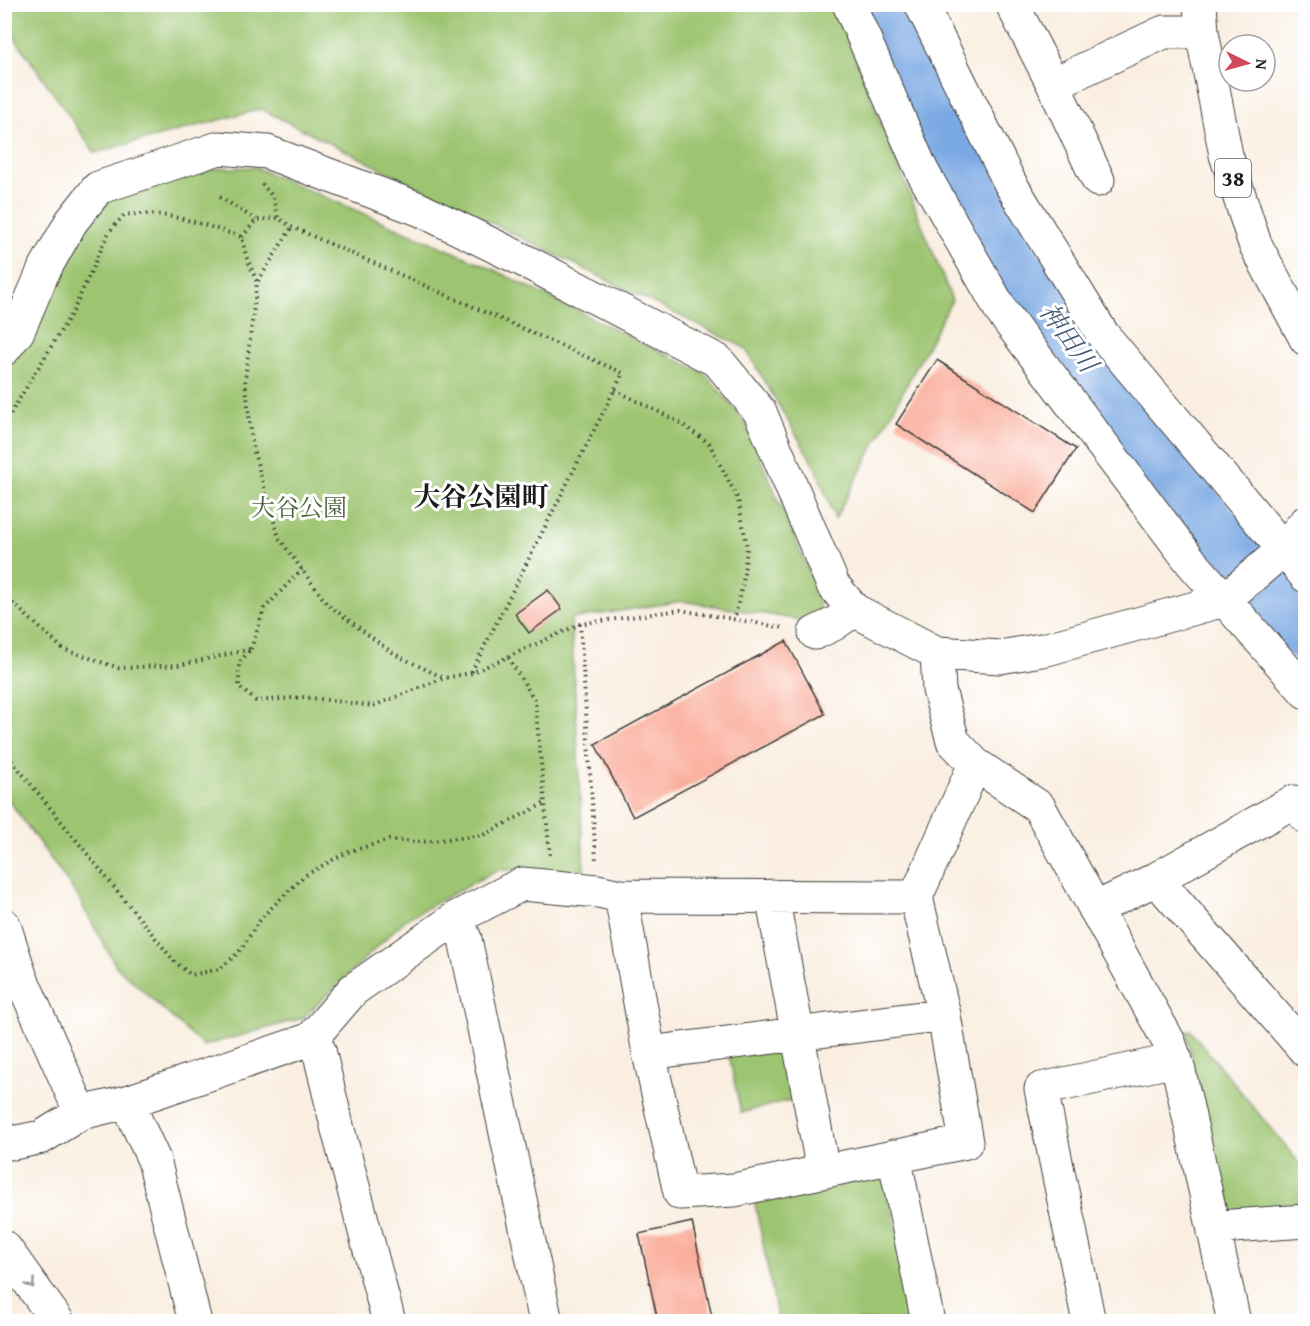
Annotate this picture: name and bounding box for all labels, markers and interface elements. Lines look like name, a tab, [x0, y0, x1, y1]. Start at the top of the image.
north arrow	[1217, 33, 1277, 93]
text: N	[1249, 58, 1274, 71]
road number: 38	[1215, 159, 1251, 197]
water label: 神田川	[1030, 294, 1109, 382]
district label: 大谷公園町	[414, 476, 549, 516]
park label: 大谷公園	[251, 490, 347, 525]
one-way arrow	[24, 1278, 35, 1289]

